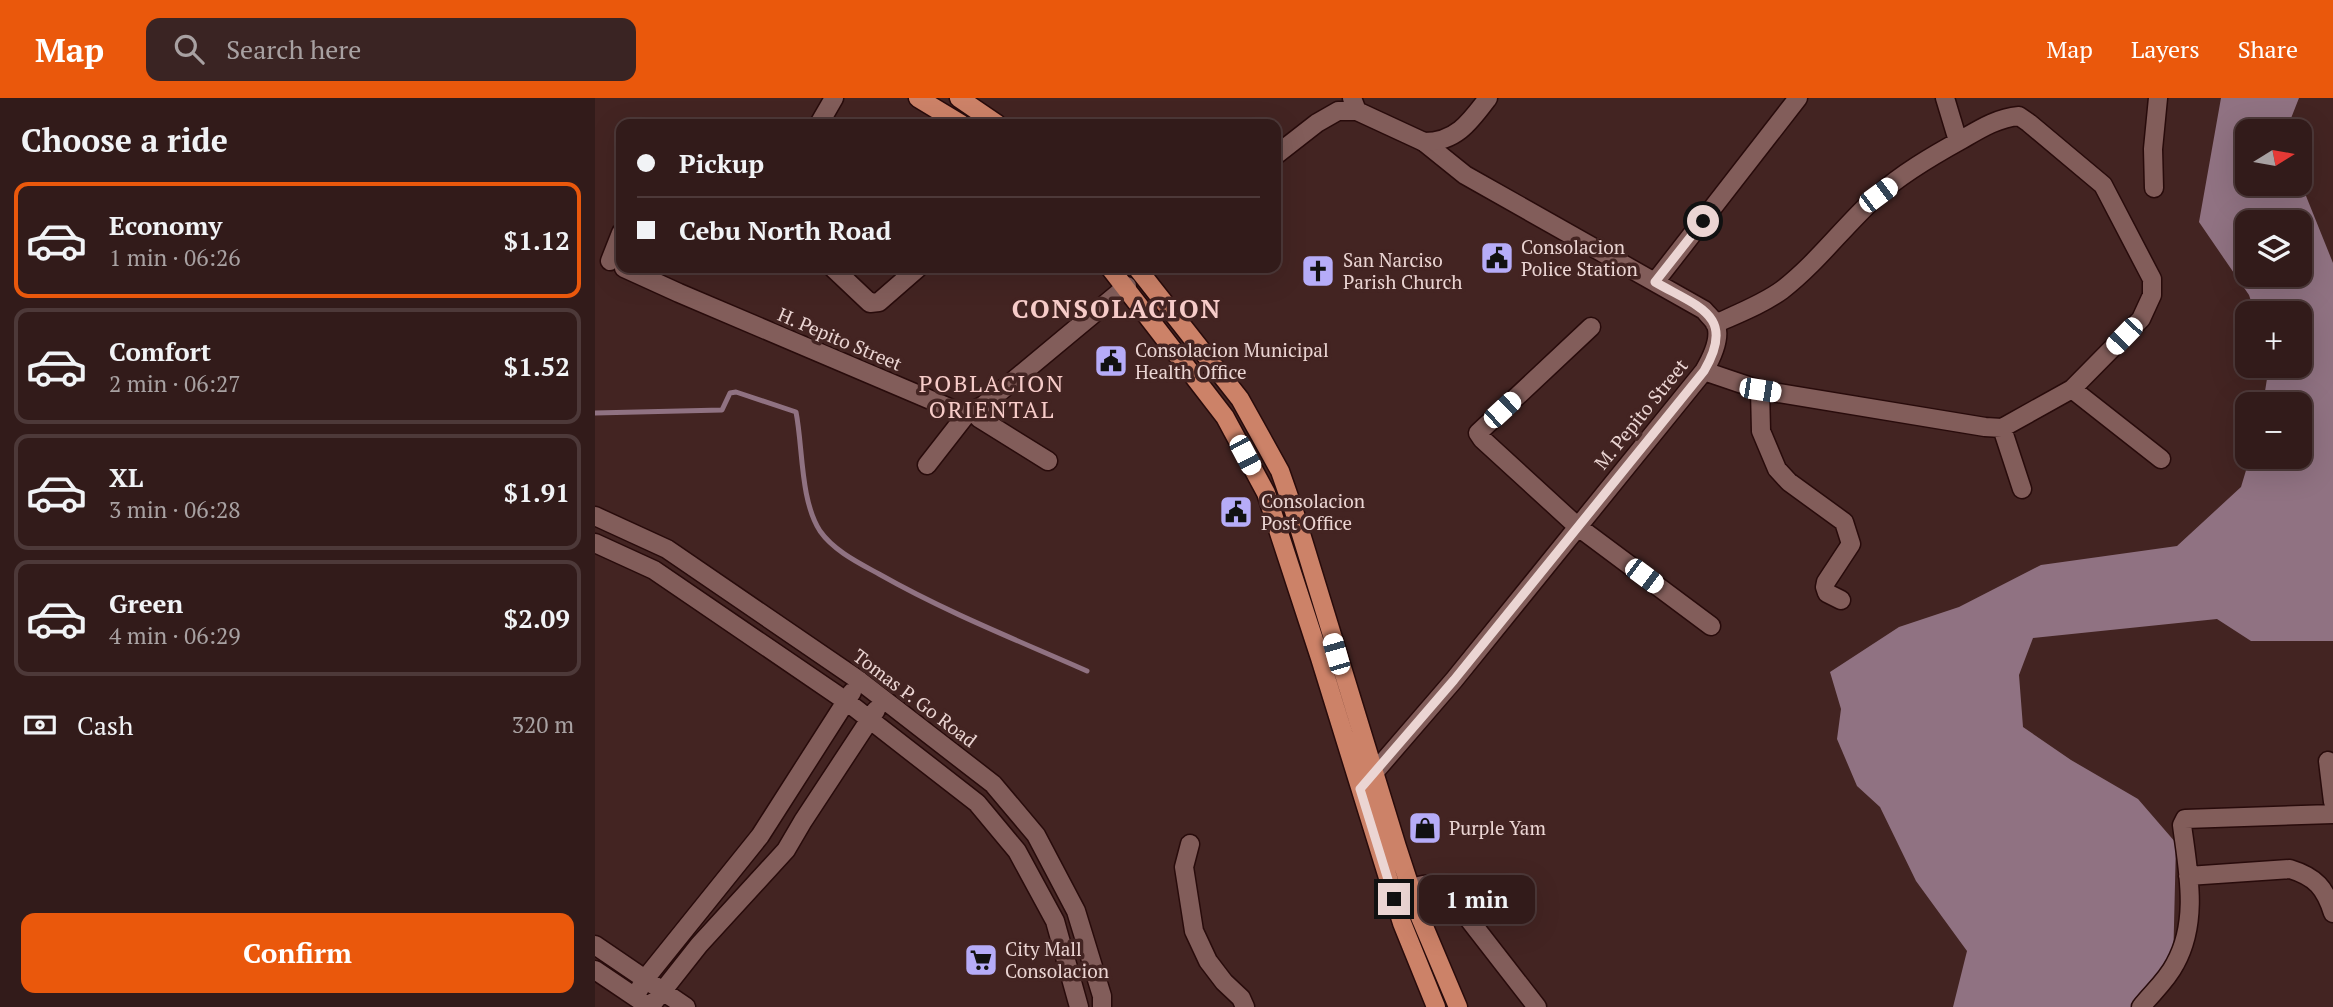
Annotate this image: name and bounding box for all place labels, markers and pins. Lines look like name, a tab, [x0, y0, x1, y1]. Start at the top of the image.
place label: Consolacion Police Station	[1521, 234, 1638, 281]
public building icon: Consolacion Police Station	[1478, 239, 1516, 277]
place label: San Narciso Parish Church	[1343, 247, 1463, 294]
church icon: San Narciso Parish Church	[1299, 252, 1337, 290]
place label: Consolacion Municipal Health Office	[1135, 337, 1329, 384]
public building icon: Consolacion Municipal Health Office	[1092, 342, 1130, 380]
place label: Consolacion Post Office	[1261, 488, 1365, 535]
public building icon: Consolacion Post Office	[1217, 493, 1255, 531]
shop icon: Purple Yam	[1406, 809, 1444, 847]
place label: Purple Yam	[1449, 815, 1546, 840]
place label: City Mall Consolacion	[1005, 936, 1109, 983]
supermarket icon: City Mall Consolacion	[962, 941, 1000, 979]

